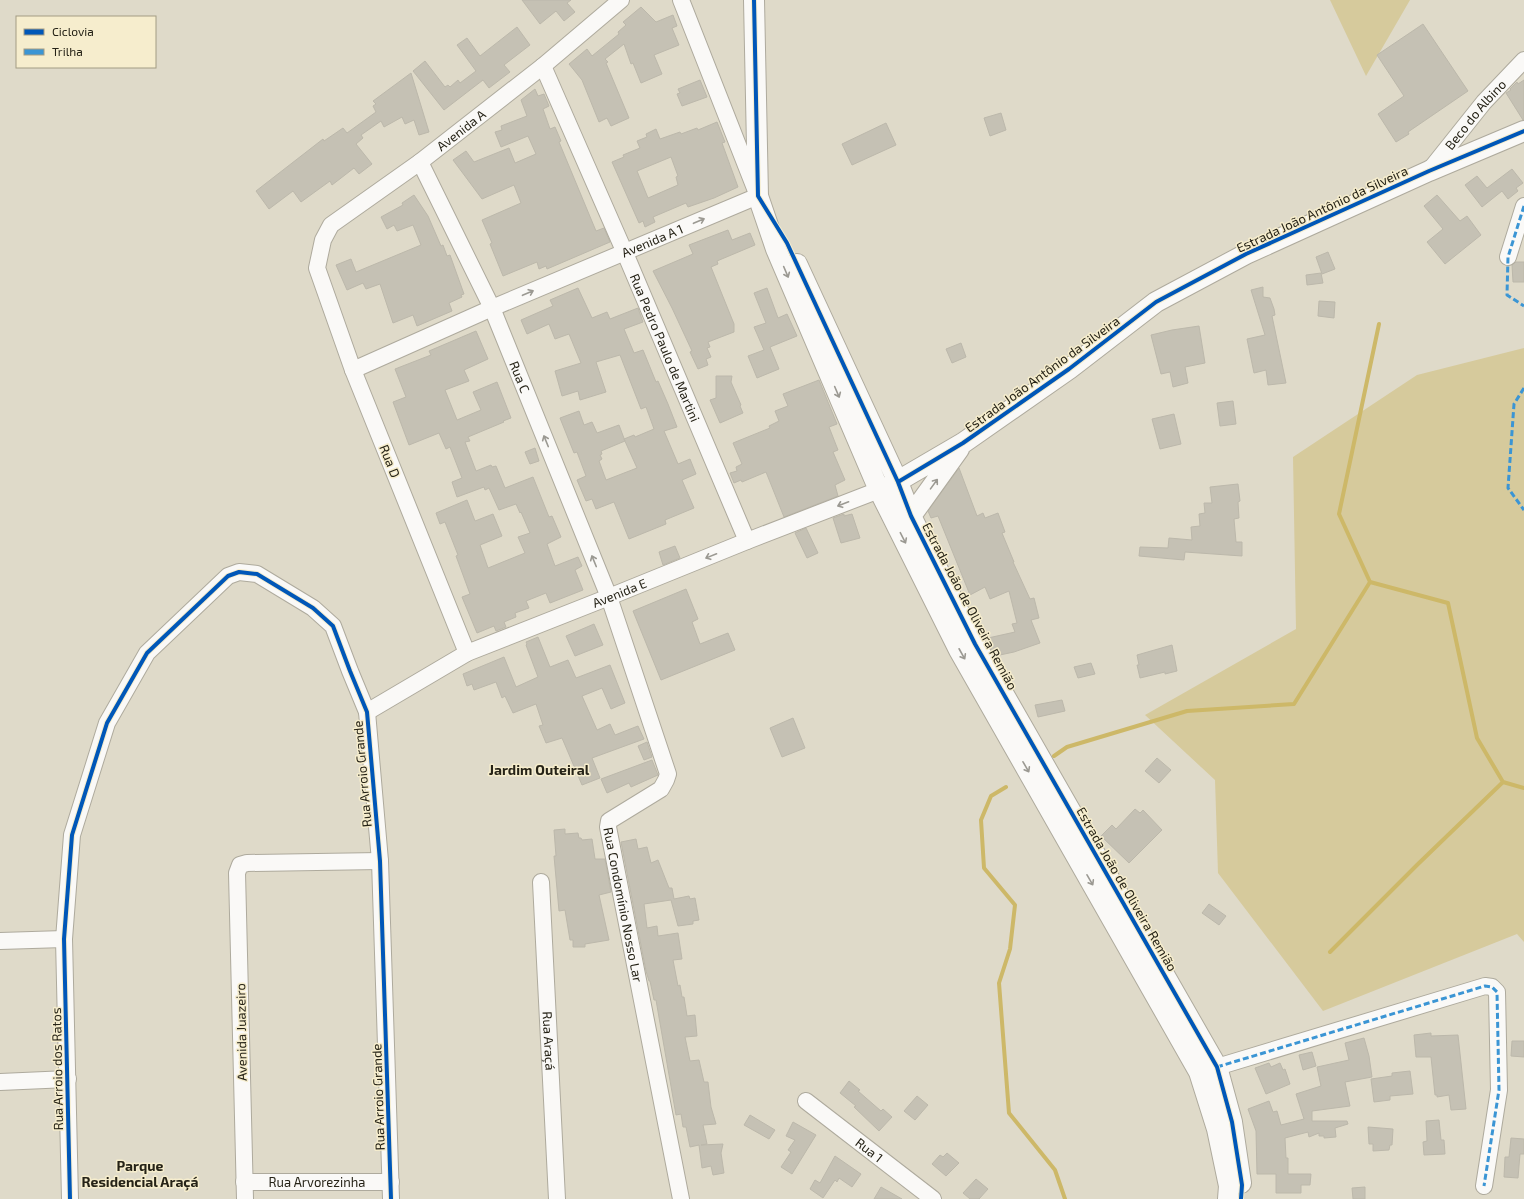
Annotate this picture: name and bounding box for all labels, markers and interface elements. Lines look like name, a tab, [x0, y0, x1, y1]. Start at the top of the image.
legend	[16, 16, 156, 68]
text: Ciclovia	[52, 24, 94, 38]
text: Trilha	[52, 44, 83, 58]
street label: Beco do Albino	[1441, 76, 1509, 153]
street label: Avenida A	[433, 106, 489, 154]
street label: Estrada João Antônio da Silveira	[1234, 162, 1410, 256]
one-way arrow	[693, 217, 705, 225]
street label: Avenida A 1	[619, 220, 685, 261]
one-way arrow	[783, 266, 790, 278]
street label: Rua Pedro Paulo de Martini	[627, 271, 704, 424]
one-way arrow	[521, 289, 533, 297]
street label: Estrada João Antônio da Silveira	[962, 312, 1122, 436]
street label: Rua C	[506, 359, 533, 395]
one-way arrow	[834, 385, 841, 397]
one-way arrow	[541, 435, 549, 447]
street label: Rua D	[376, 442, 404, 480]
one-way arrow	[930, 479, 938, 490]
one-way arrow	[837, 501, 849, 509]
street label: Estrada João de Oliveira Remião	[919, 520, 1021, 692]
one-way arrow	[900, 531, 907, 543]
one-way arrow	[705, 553, 717, 560]
one-way arrow	[590, 556, 598, 568]
street label: Avenida E	[590, 575, 649, 611]
one-way arrow	[958, 648, 966, 660]
street label: Rua Arroio Grande	[349, 720, 375, 828]
district label: Jardim Outeiral	[489, 761, 590, 778]
one-way arrow	[1022, 761, 1030, 773]
street label: Estrada João de Oliveira Remião	[1073, 804, 1181, 974]
street label: Rua Condomínio Nosso Lar	[600, 826, 646, 983]
one-way arrow	[1086, 874, 1094, 886]
street label: Avenida Juazeiro	[232, 983, 250, 1081]
street label: Rua Arroio dos Ratos	[48, 1007, 66, 1131]
street label: Rua Araçá	[540, 1011, 558, 1071]
street label: Rua Arroio Grande	[368, 1043, 388, 1151]
street label: Rua 1	[852, 1134, 886, 1166]
district label: Parque Residencial Araçá	[82, 1157, 198, 1191]
street label: Rua Arvorezinha	[269, 1174, 365, 1190]

